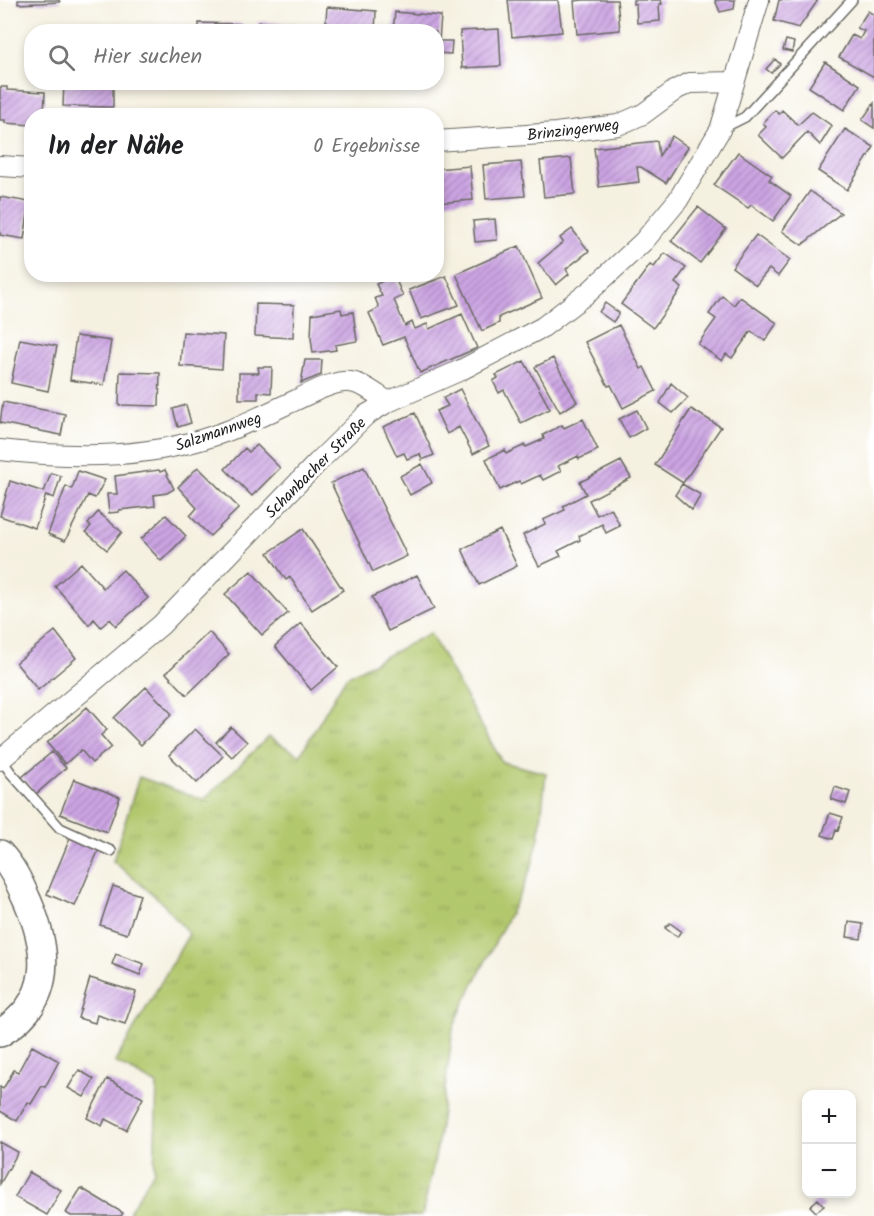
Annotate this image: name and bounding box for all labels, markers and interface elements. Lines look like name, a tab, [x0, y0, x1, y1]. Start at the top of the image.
search box	[24, 24, 444, 90]
text: Hier suchen	[93, 40, 202, 75]
icon: search	[45, 41, 78, 74]
street label: Brinzingerweg	[526, 112, 621, 149]
text: In der Nähe	[48, 126, 184, 168]
text: 0 Ergebnisse	[313, 131, 420, 163]
street label: Salzmannweg	[172, 406, 265, 459]
street label: Schanbacher Straße	[260, 412, 373, 525]
map controls	[802, 1090, 856, 1198]
button: +	[802, 1090, 856, 1144]
button: −	[802, 1144, 856, 1198]

